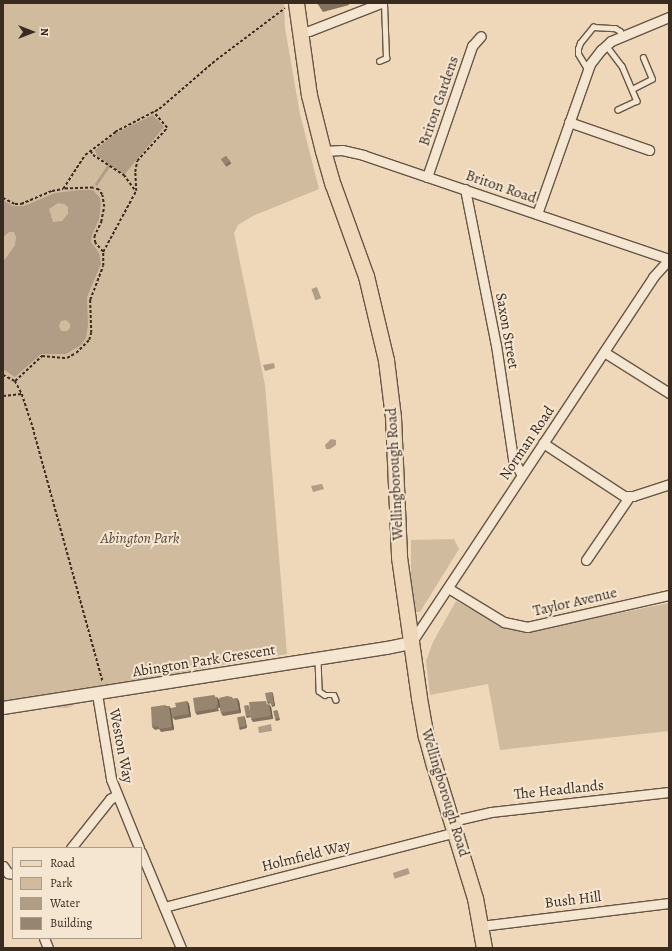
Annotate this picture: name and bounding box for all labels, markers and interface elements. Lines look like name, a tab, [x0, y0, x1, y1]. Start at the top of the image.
north arrow	[12, 12, 52, 52]
text: N	[37, 28, 52, 36]
street label: Briton Gardens	[415, 54, 463, 148]
street label: Briton Road	[463, 167, 539, 207]
street label: Saxon Street	[491, 292, 523, 370]
street label: Norman Road	[496, 402, 558, 484]
street label: Wellingborough Road	[383, 407, 407, 541]
park label: Abington Park	[100, 530, 180, 548]
street label: Taylor Avenue	[531, 584, 619, 620]
street label: Abington Park Crescent	[131, 641, 277, 681]
street label: Weston Way	[105, 707, 137, 785]
street label: Wellingborough Road	[417, 727, 473, 859]
street label: The Headlands	[513, 776, 605, 804]
street label: Holmfield Way	[260, 836, 352, 876]
legend	[12, 847, 142, 939]
text: Road	[50, 855, 75, 871]
text: Park	[50, 875, 73, 891]
street label: Bush Hill	[544, 888, 602, 912]
text: Water	[50, 895, 80, 911]
text: Building	[50, 915, 92, 931]

